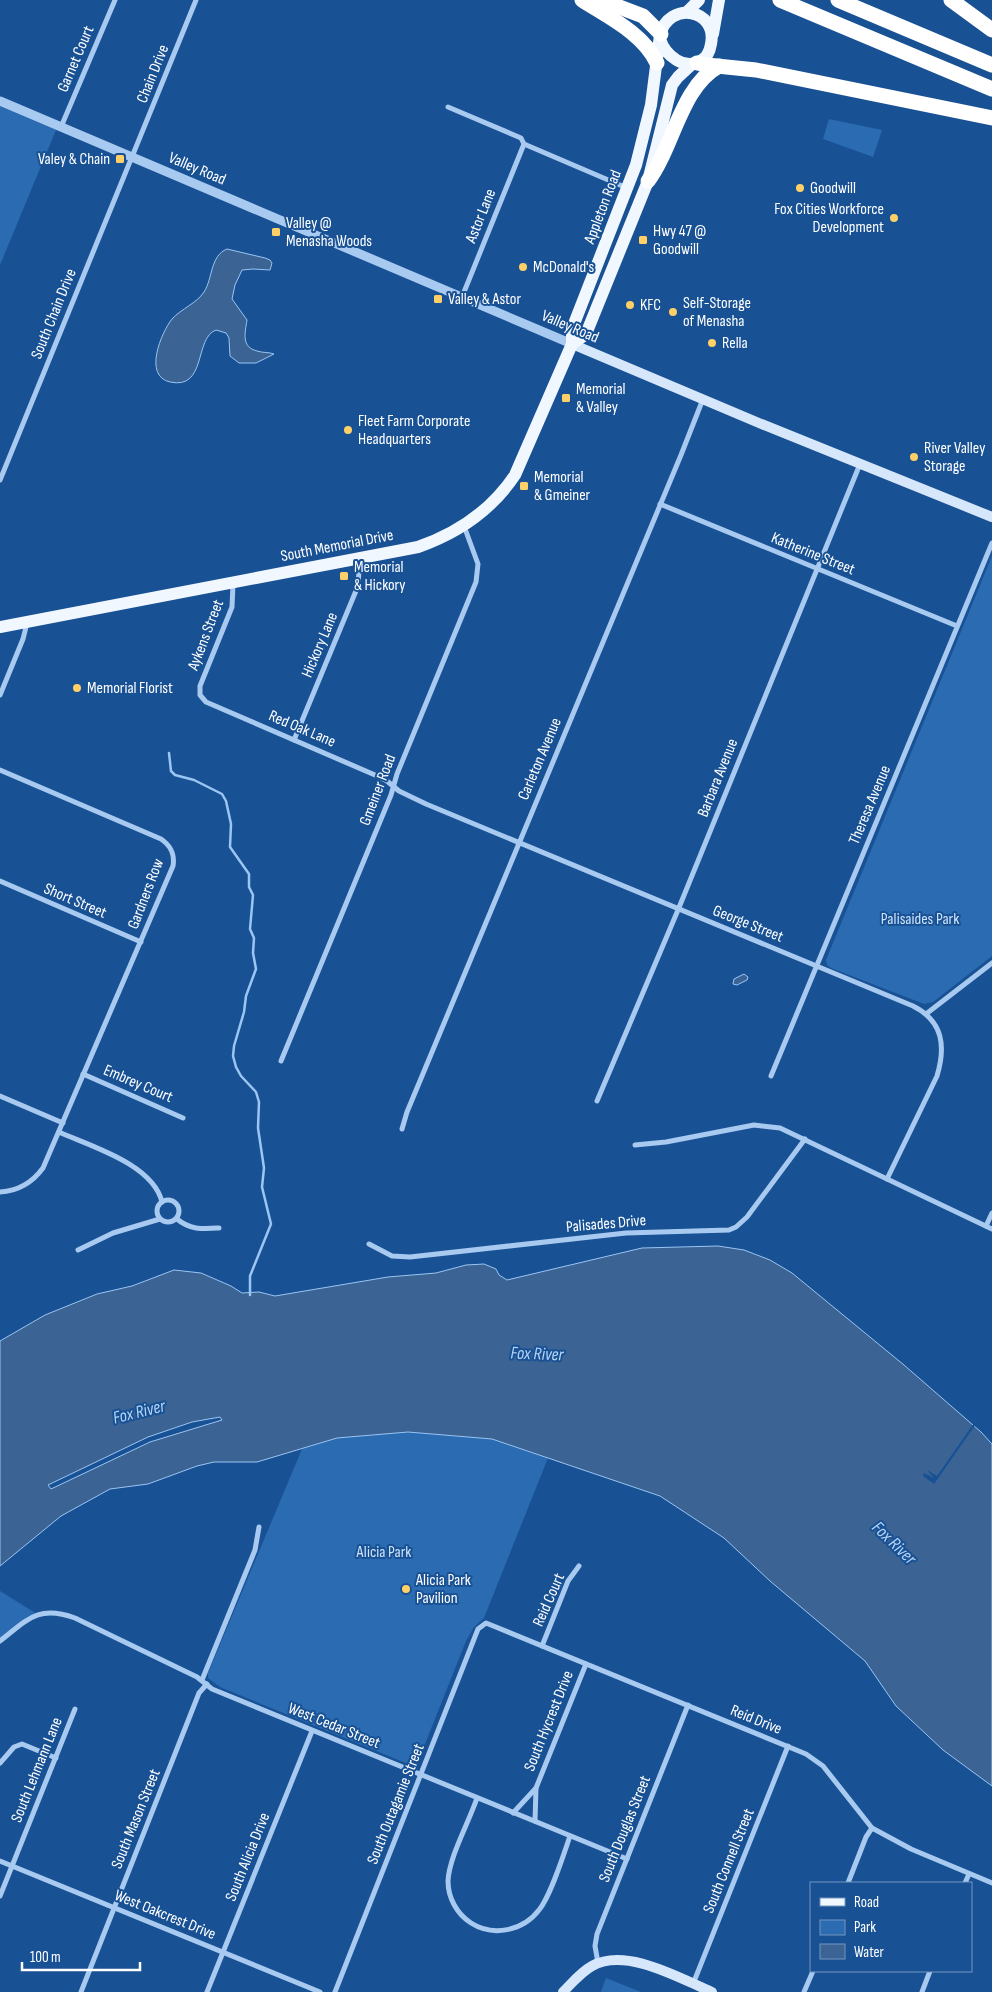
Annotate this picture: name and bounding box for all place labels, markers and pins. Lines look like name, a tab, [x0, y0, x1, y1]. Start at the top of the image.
place label: Valey & Chain	[38, 150, 110, 169]
marker: Valey & Chain	[114, 153, 126, 165]
place label: Goodwill	[810, 179, 856, 198]
marker: Goodwill	[794, 182, 806, 194]
place label: Fox Cities Workforce Development	[774, 200, 884, 237]
marker: Fox Cities Workforce Development	[888, 212, 900, 224]
place label: Valley @ Menasha Woods	[286, 214, 372, 251]
place label: Hwy 47 @ Goodwill	[653, 222, 706, 259]
marker: Valley @ Menasha Woods	[270, 226, 282, 238]
marker: Hwy 47 @ Goodwill	[637, 234, 649, 246]
place label: McDonald's	[533, 258, 595, 277]
marker: McDonald's	[517, 261, 529, 273]
place label: Valley & Astor	[448, 290, 522, 309]
marker: Valley & Astor	[432, 293, 444, 305]
place label: Self-Storage of Menasha	[683, 294, 751, 331]
place label: KFC	[640, 296, 661, 315]
marker: KFC	[624, 299, 636, 311]
marker: Self-Storage of Menasha	[667, 306, 679, 318]
place label: Rella	[722, 334, 748, 353]
marker: Rella	[706, 337, 718, 349]
place label: Memorial & Valley	[576, 380, 626, 417]
marker: Memorial & Valley	[560, 392, 572, 404]
place label: Fleet Farm Corporate Headquarters	[358, 412, 470, 449]
marker: Fleet Farm Corporate Headquarters	[342, 424, 354, 436]
place label: River Valley Storage	[924, 439, 985, 476]
marker: River Valley Storage	[908, 451, 920, 463]
place label: Memorial & Gmeiner	[534, 468, 591, 505]
marker: Memorial & Gmeiner	[518, 480, 530, 492]
place label: Memorial & Hickory	[354, 558, 406, 595]
marker: Memorial & Hickory	[338, 570, 350, 582]
place label: Memorial Florist	[87, 679, 173, 698]
marker: Memorial Florist	[71, 682, 83, 694]
place label: Alicia Park Pavilion	[415, 1571, 471, 1608]
marker: Alicia Park Pavilion	[400, 1583, 412, 1595]

